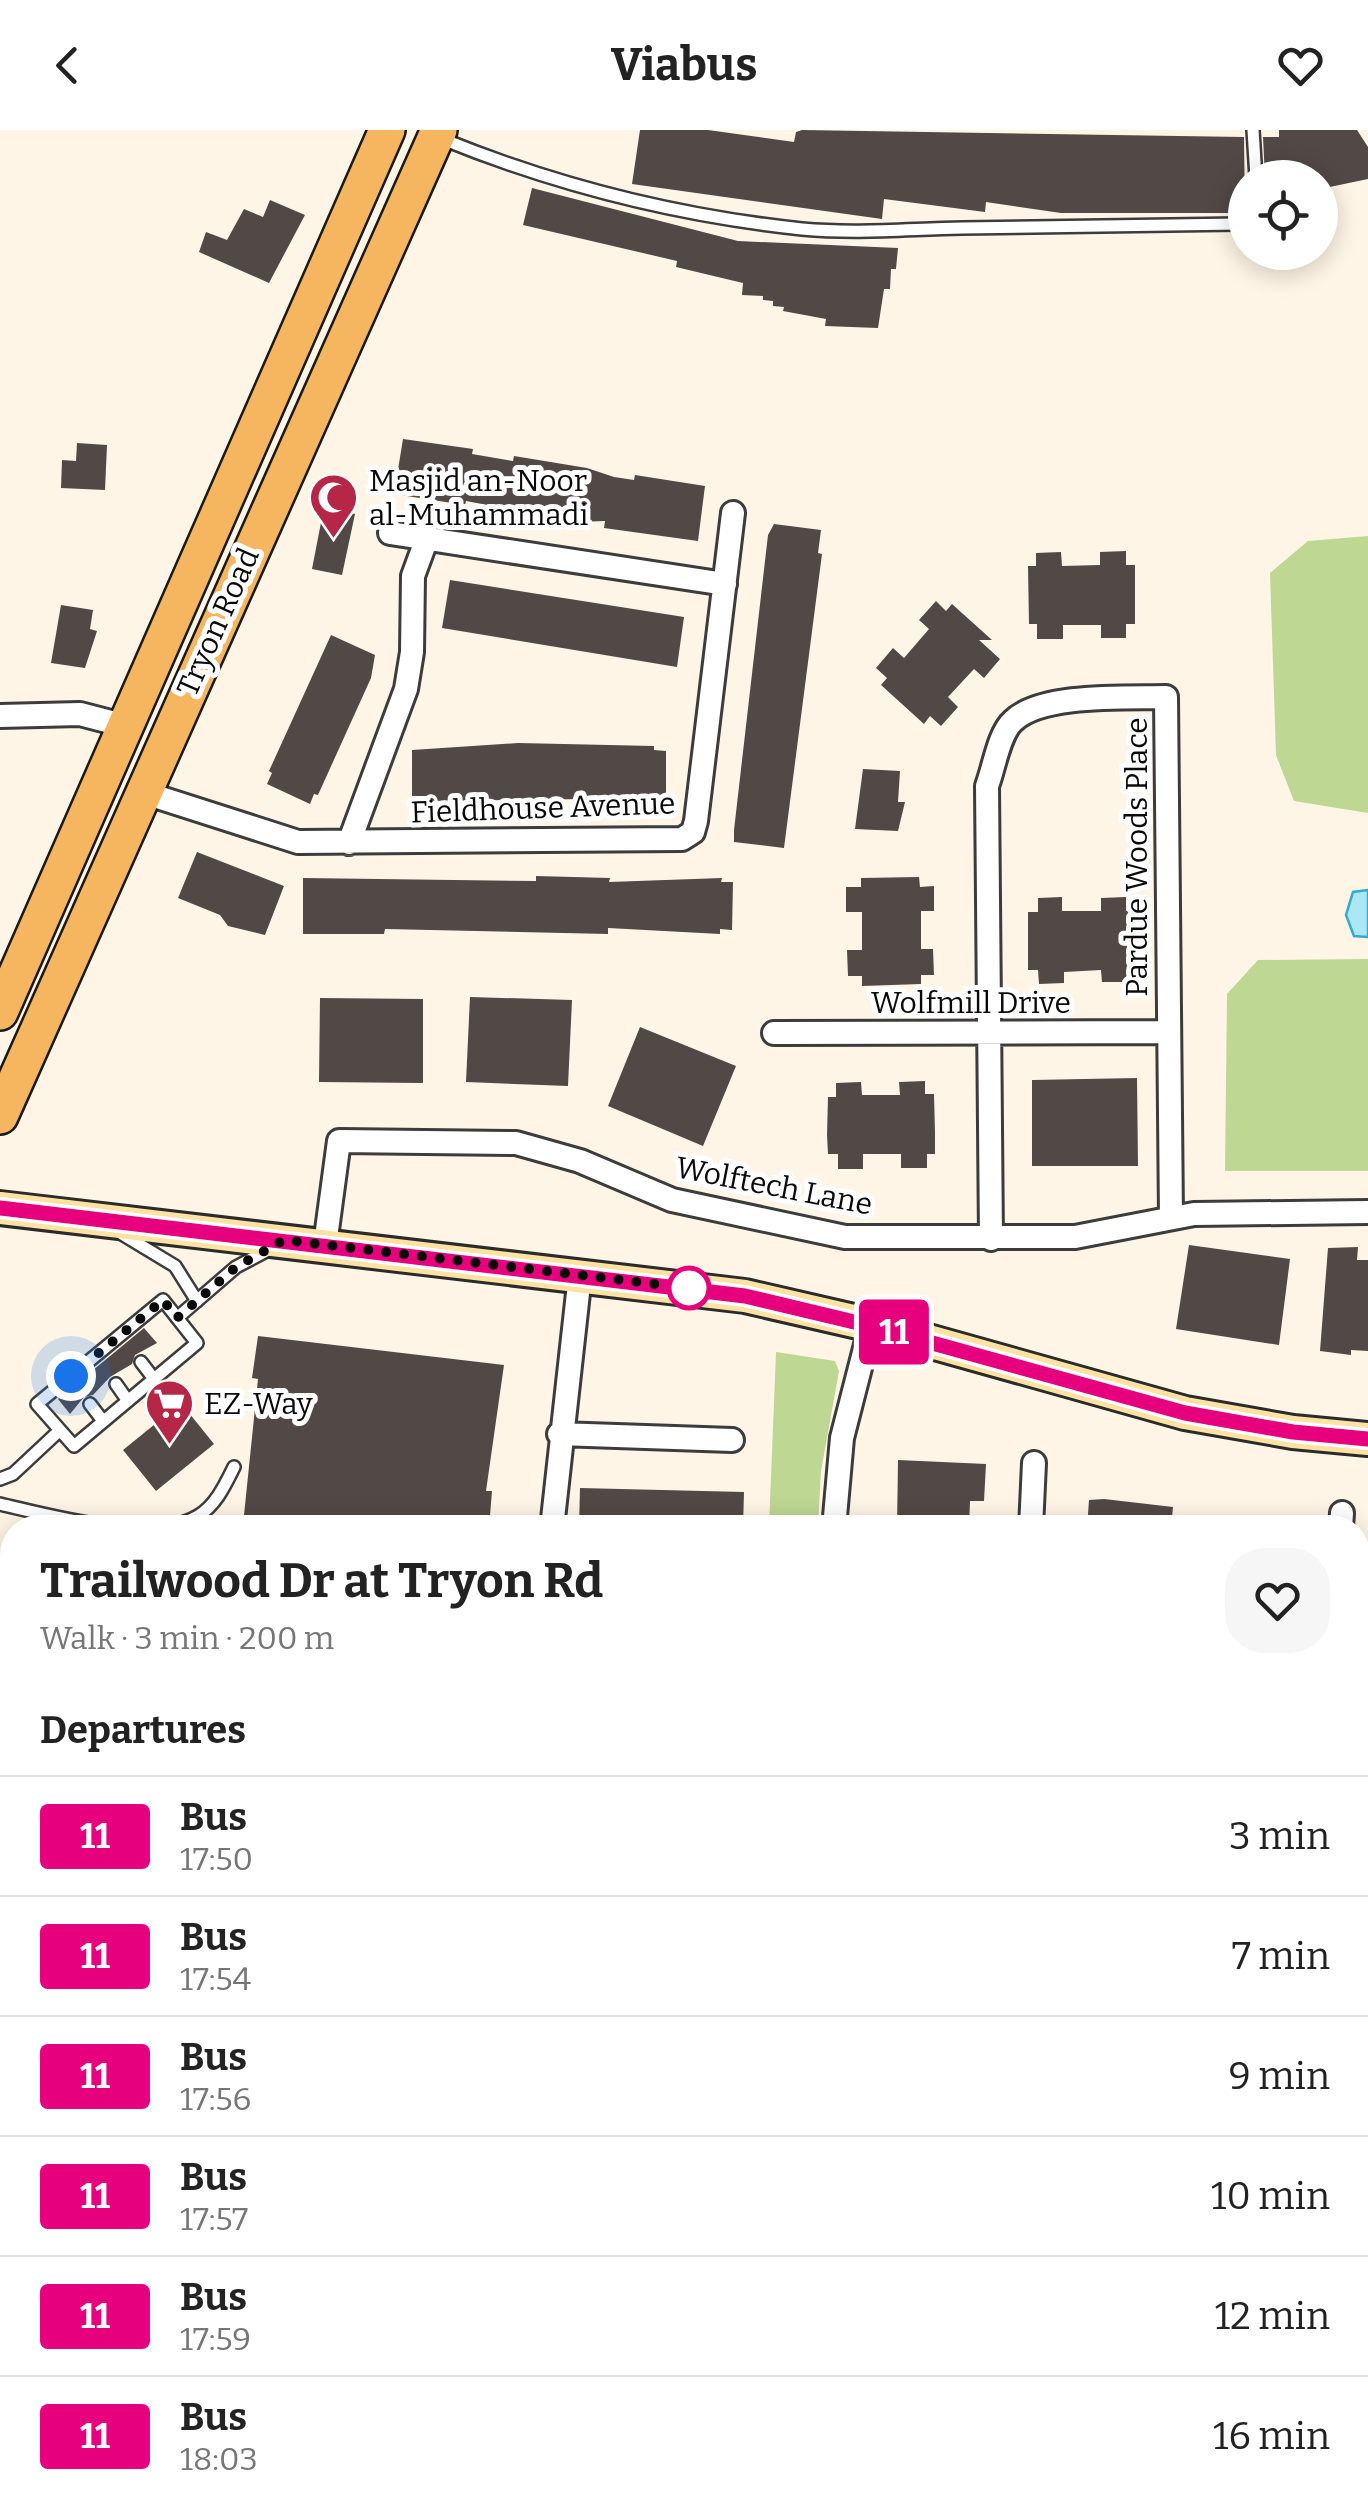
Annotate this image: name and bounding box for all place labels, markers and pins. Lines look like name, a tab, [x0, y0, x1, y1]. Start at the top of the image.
place label: Masjid an-Noor al-Muhammadi	[369, 463, 589, 533]
mosque icon: Masjid an-Noor al-Muhammadi	[308, 472, 360, 540]
unlabelled marker	[668, 1267, 710, 1309]
supermarket icon: EZ-Way	[143, 1378, 195, 1446]
place label: EZ-Way	[204, 1386, 313, 1422]

